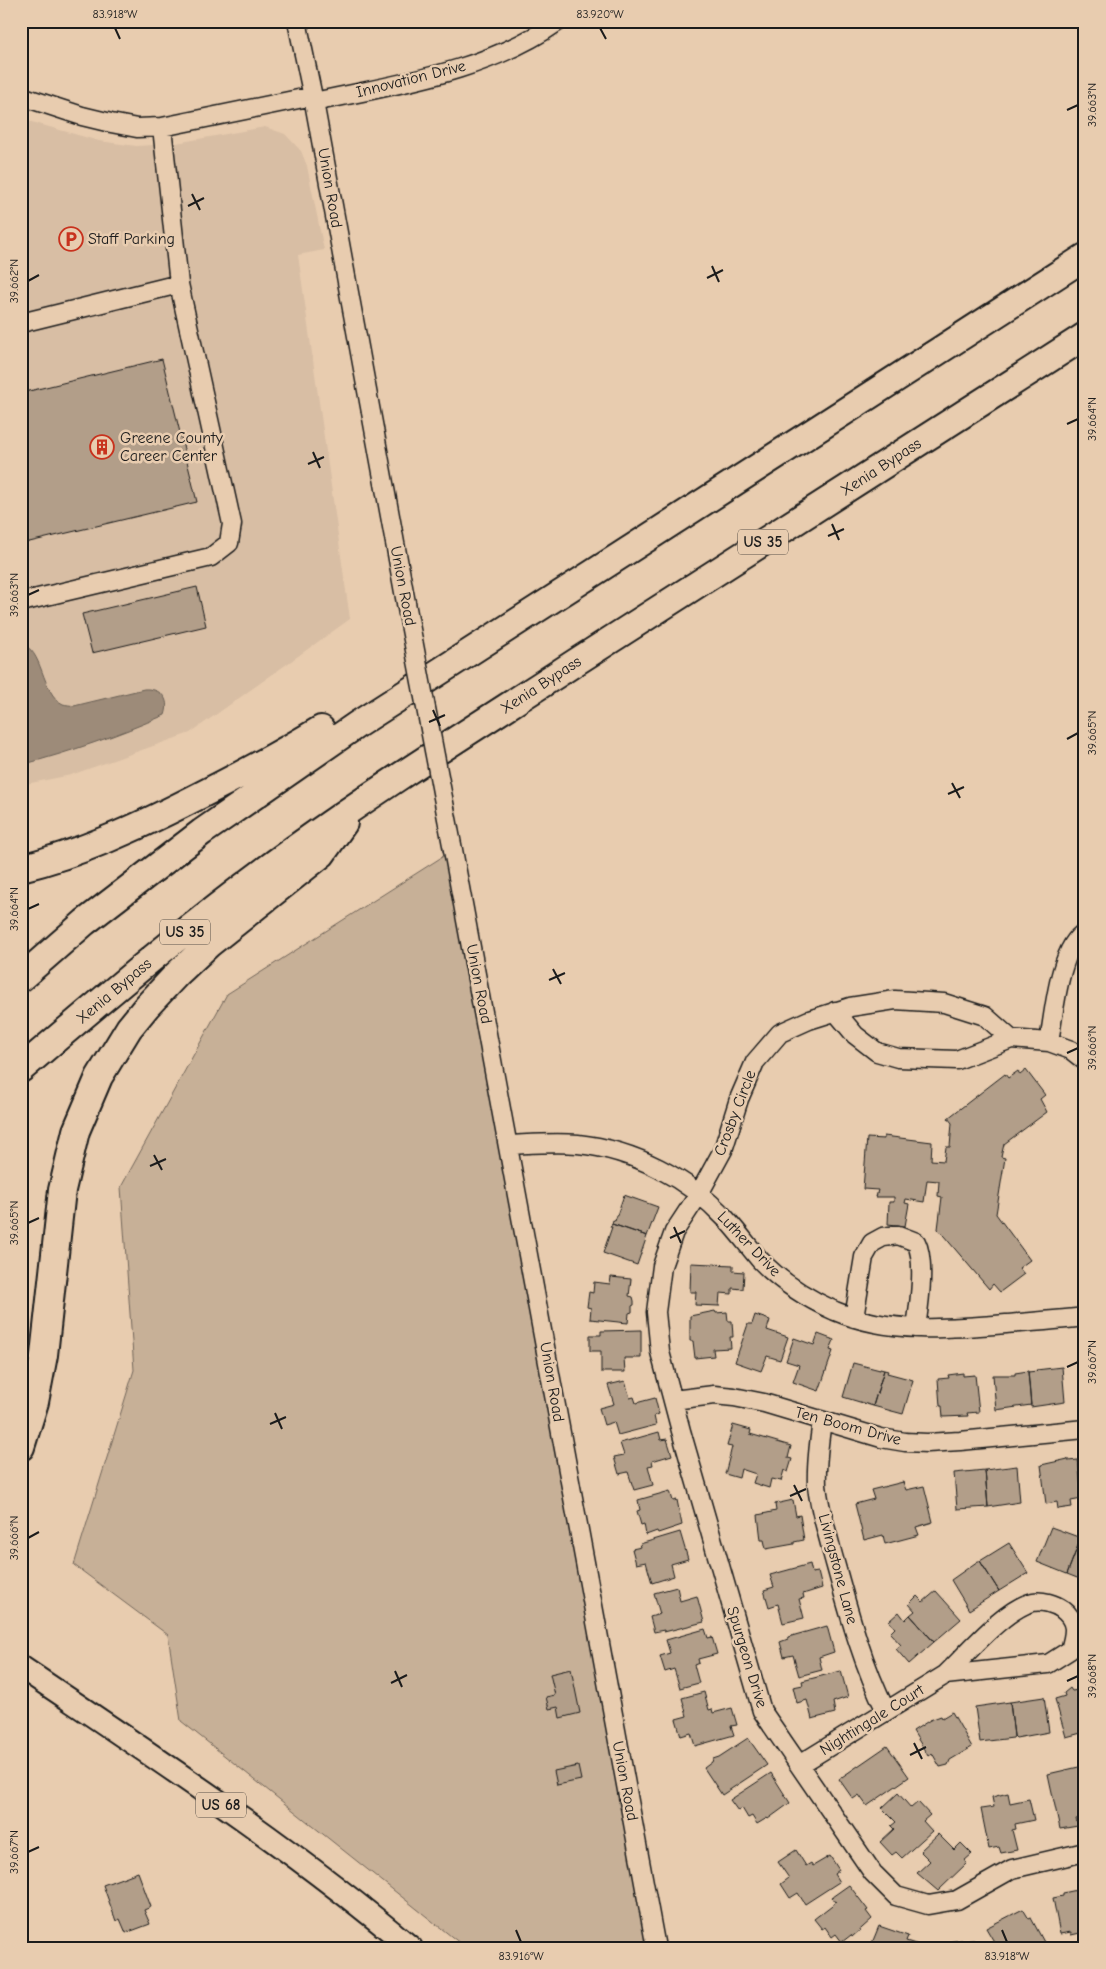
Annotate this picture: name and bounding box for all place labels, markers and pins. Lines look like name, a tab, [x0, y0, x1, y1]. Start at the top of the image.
parking icon: Staff Parking	[58, 226, 84, 252]
place label: Staff Parking	[88, 230, 175, 248]
place label: Greene County Career Center	[120, 429, 224, 465]
building icon: Greene County Career Center	[89, 434, 115, 460]

